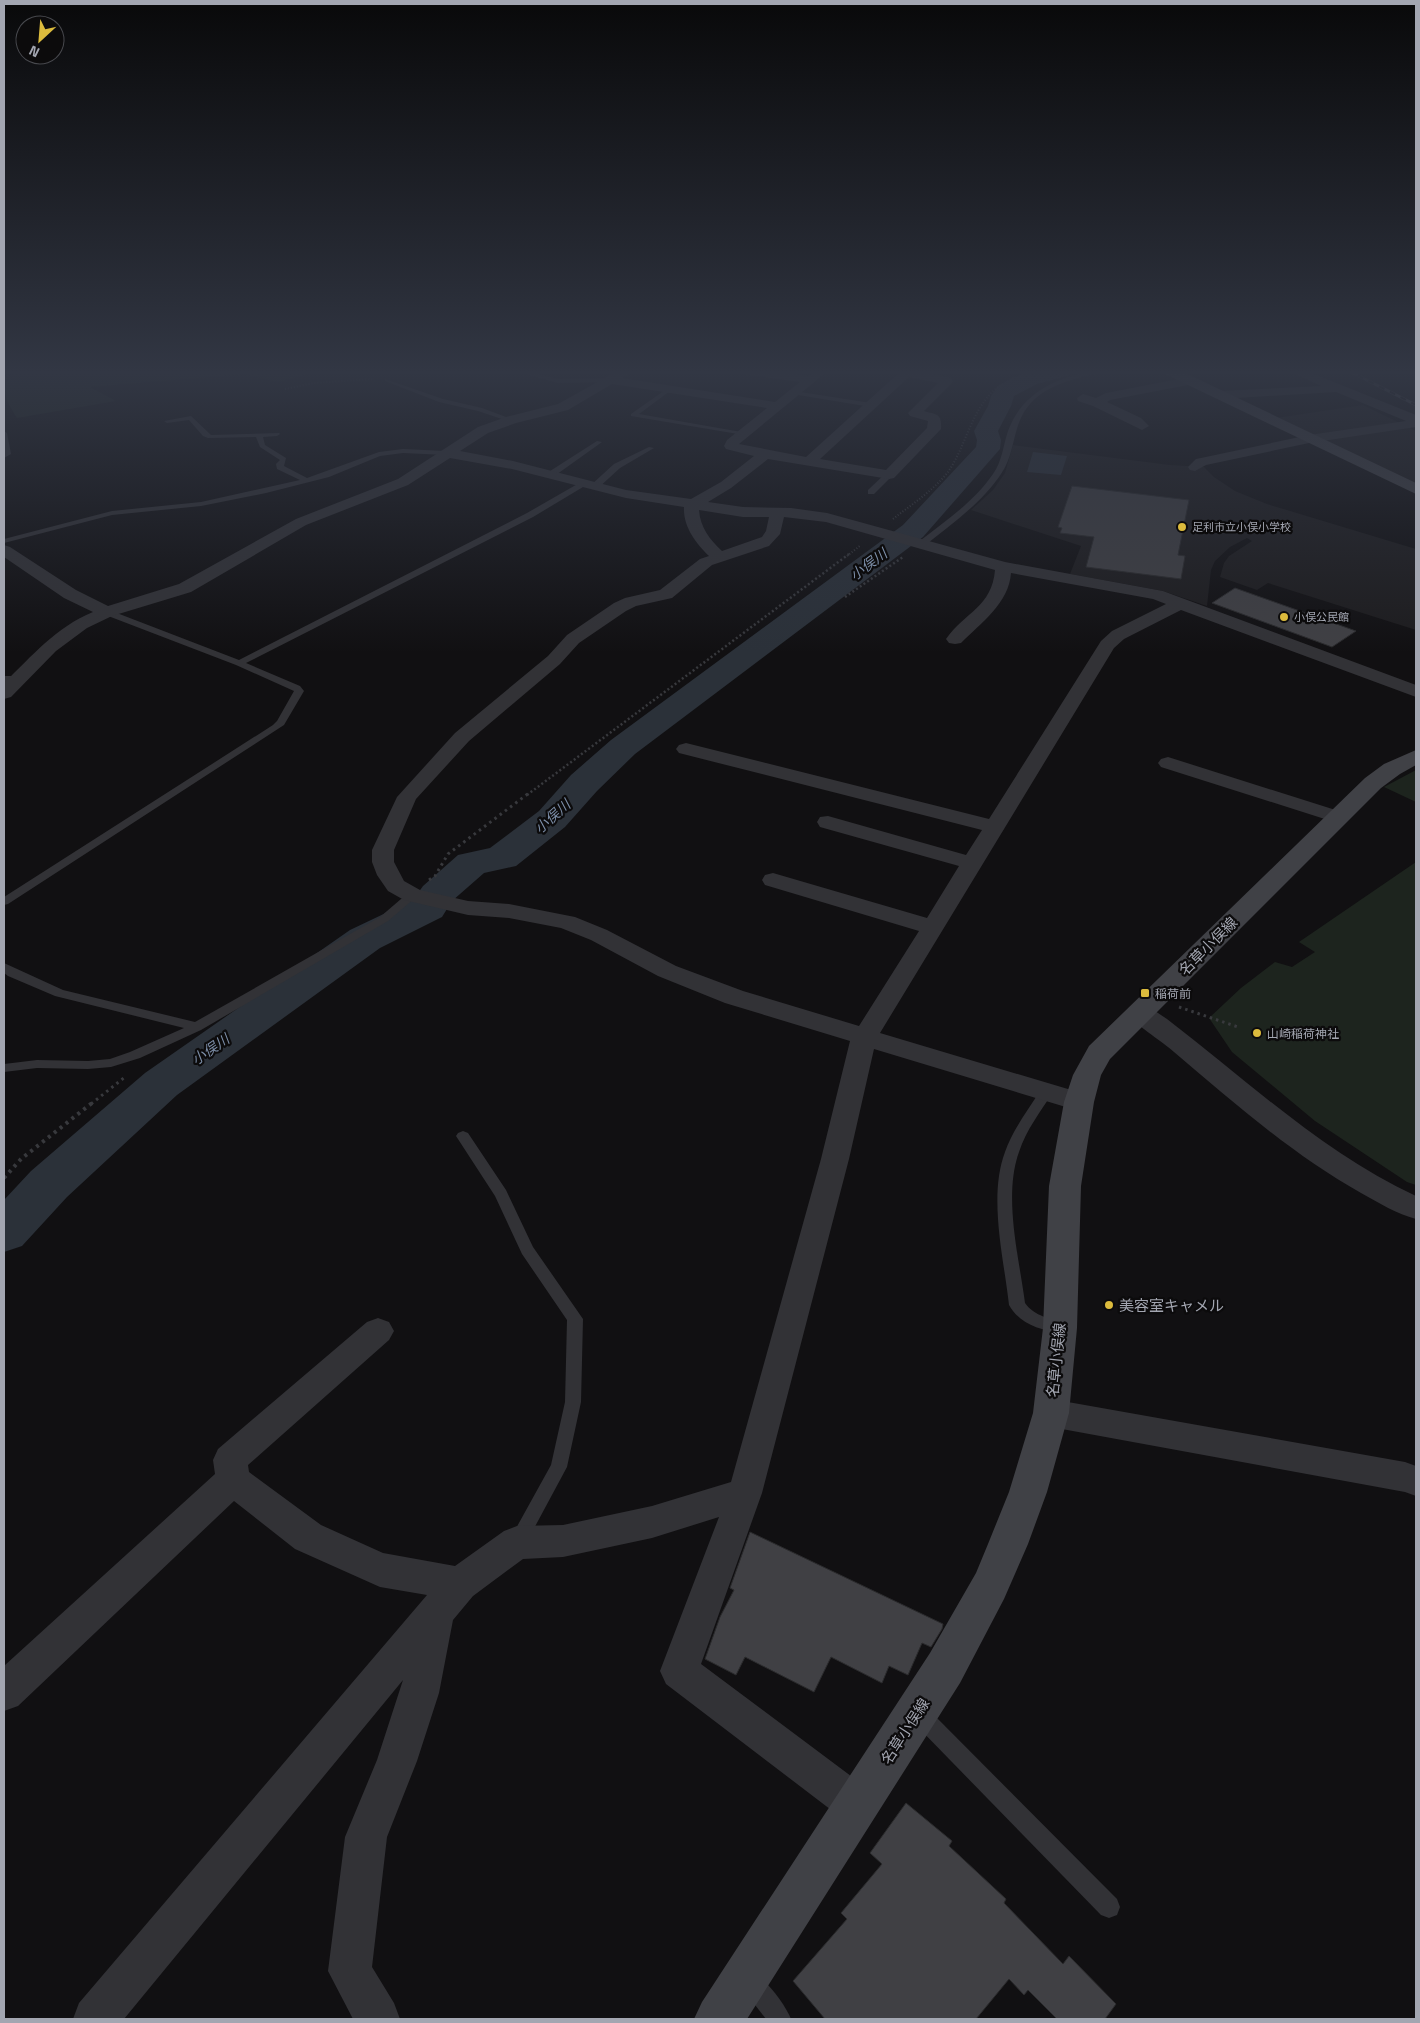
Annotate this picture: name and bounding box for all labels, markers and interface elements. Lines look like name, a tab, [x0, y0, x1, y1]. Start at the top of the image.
north arrow	[15, 15, 65, 65]
text: N	[25, 41, 43, 64]
place label: 足利市立小俣小学校	[1192, 519, 1291, 535]
marker: 足利市立小俣小学校	[1176, 521, 1188, 533]
water label: 小俣川	[845, 542, 893, 585]
place label: 小俣公民館	[1294, 609, 1349, 625]
marker: 小俣公民館	[1278, 611, 1290, 623]
water label: 小俣川	[529, 793, 576, 838]
street label: 名草小俣線	[1173, 911, 1243, 981]
place label: 稲荷前	[1155, 984, 1191, 1003]
marker: 稲荷前	[1139, 987, 1151, 999]
place label: 山崎稲荷神社	[1267, 1024, 1339, 1043]
water label: 小俣川	[187, 1027, 235, 1070]
marker: 山崎稲荷神社	[1251, 1027, 1263, 1039]
place label: 美容室キャメル	[1119, 1294, 1224, 1317]
marker: 美容室キャメル	[1103, 1299, 1115, 1311]
street label: 名草小俣線	[1041, 1321, 1071, 1399]
street label: 名草小俣線	[875, 1693, 935, 1769]

